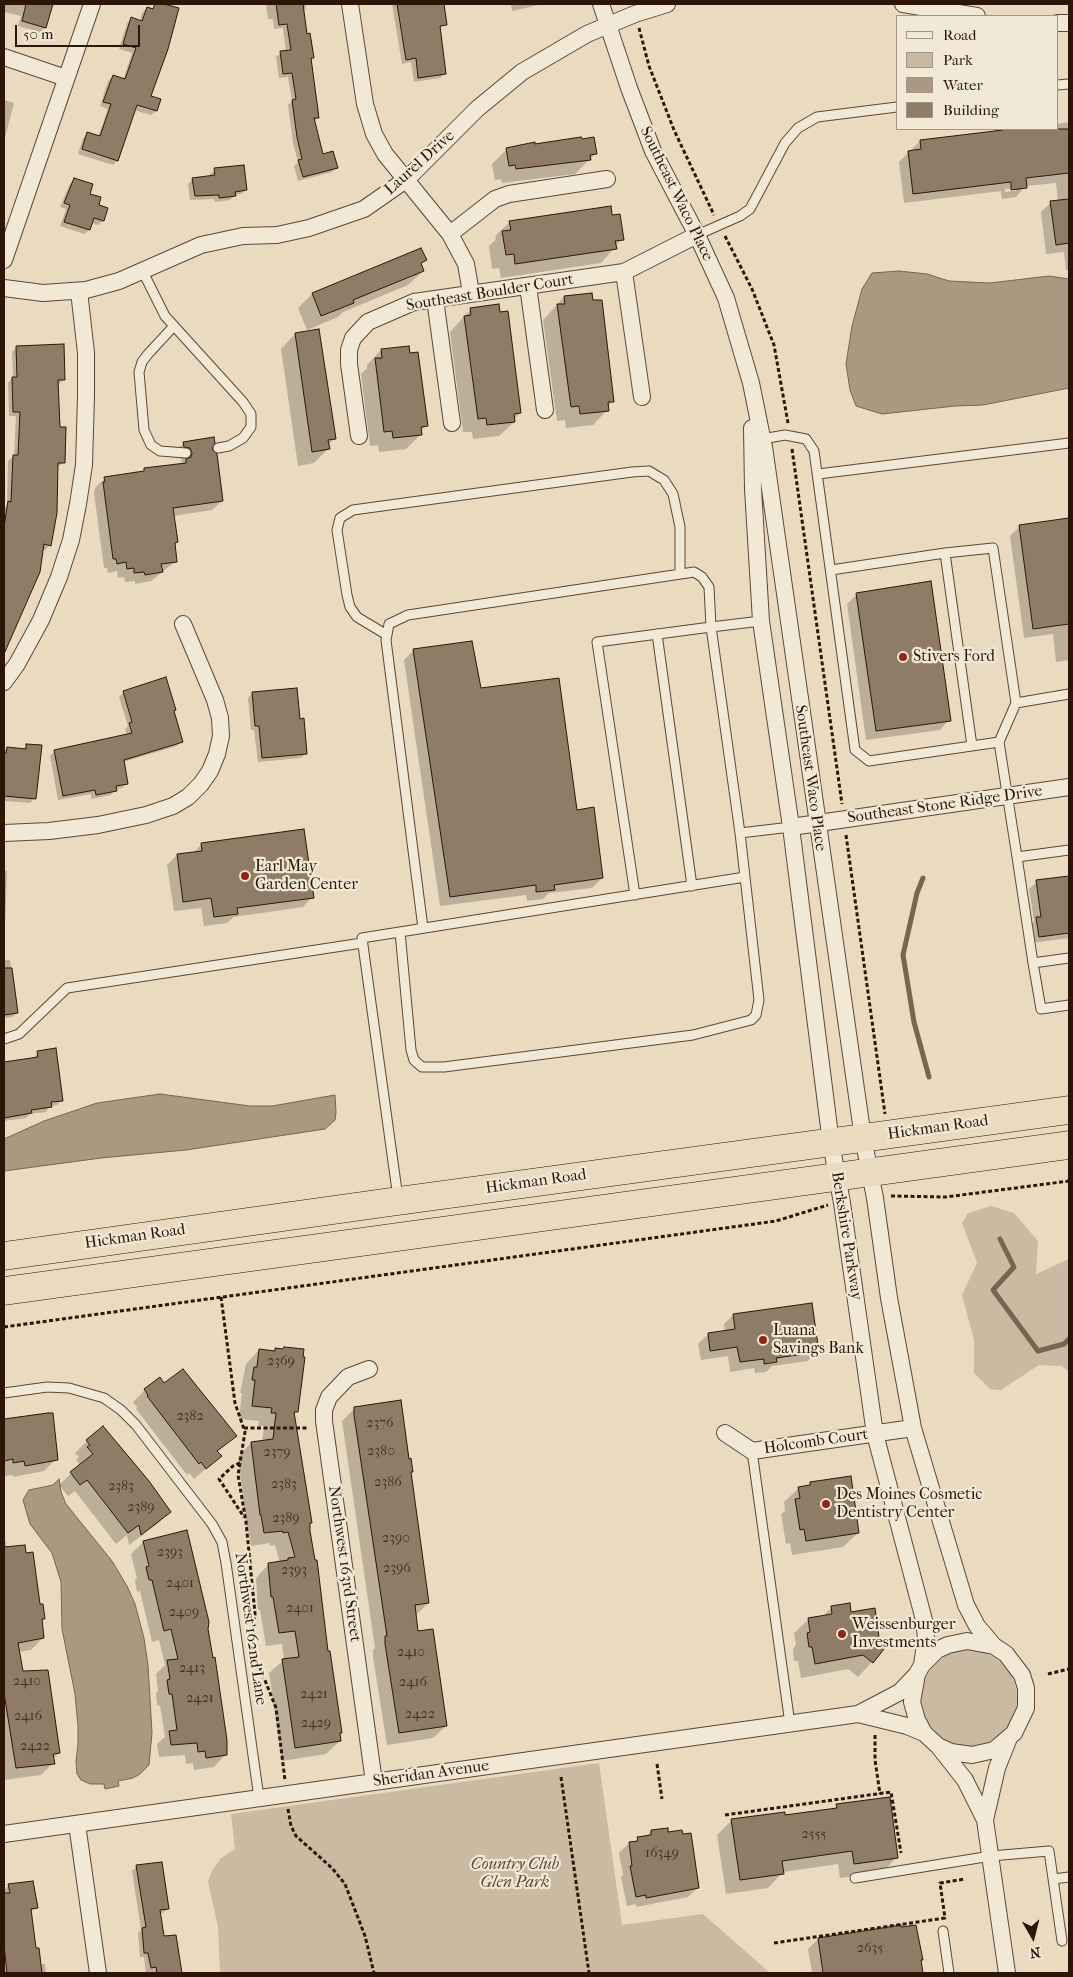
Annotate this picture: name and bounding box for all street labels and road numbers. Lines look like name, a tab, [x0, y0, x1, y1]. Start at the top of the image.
street label: Southeast Waco Place	[635, 124, 717, 264]
street label: Laurel Drive	[381, 127, 459, 199]
street label: Southeast Boulder Court	[405, 270, 575, 316]
street label: Southeast Waco Place	[790, 704, 830, 852]
street label: Southeast Stone Ridge Drive	[846, 782, 1044, 828]
street label: Hickman Road	[886, 1111, 990, 1145]
street label: Hickman Road	[484, 1165, 588, 1199]
street label: Berkshire Parkway	[826, 1170, 866, 1302]
street label: Hickman Road	[83, 1220, 187, 1254]
street label: Holcomb Court	[763, 1425, 869, 1459]
street label: Northwest 163rd Street	[324, 1485, 364, 1643]
street label: Northwest 162nd Lane	[230, 1552, 270, 1706]
street label: Sheridan Avenue	[372, 1756, 490, 1792]

